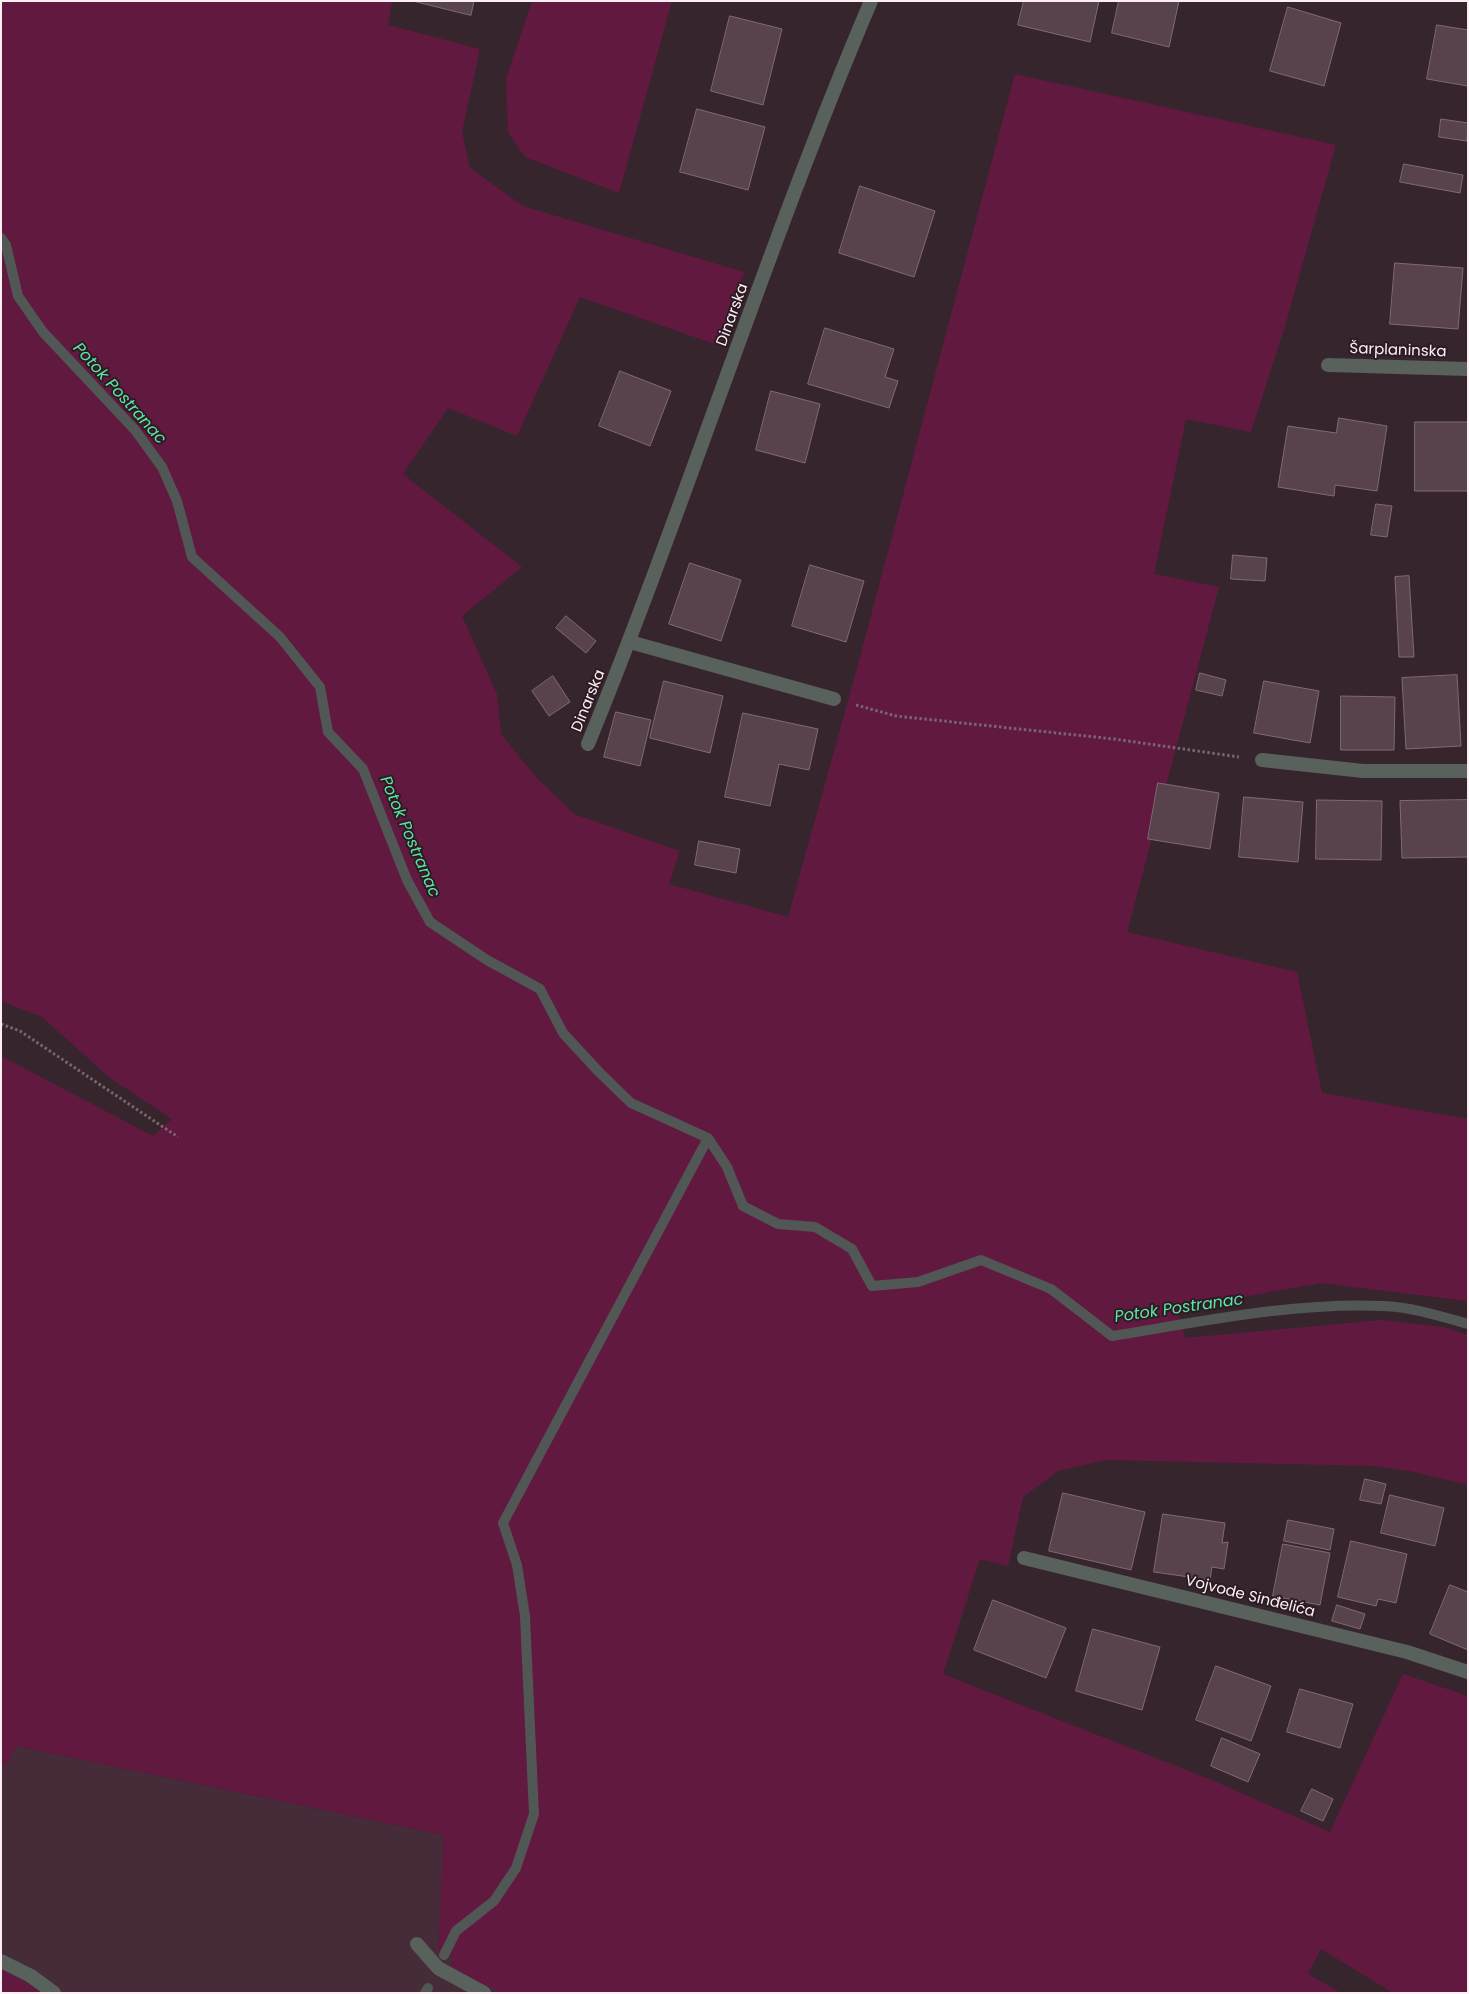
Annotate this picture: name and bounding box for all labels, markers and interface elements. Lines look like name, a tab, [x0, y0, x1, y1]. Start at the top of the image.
street label: Dinarska	[713, 281, 753, 349]
water label: Potok Postranac	[68, 339, 170, 449]
street label: Šarplaninska	[1349, 340, 1447, 362]
street label: Dinarska	[568, 667, 610, 735]
water label: Potok Postranac	[375, 774, 443, 900]
water label: Potok Postranac	[1113, 1290, 1245, 1328]
street label: Vojvode Sinđelića	[1183, 1572, 1317, 1622]

